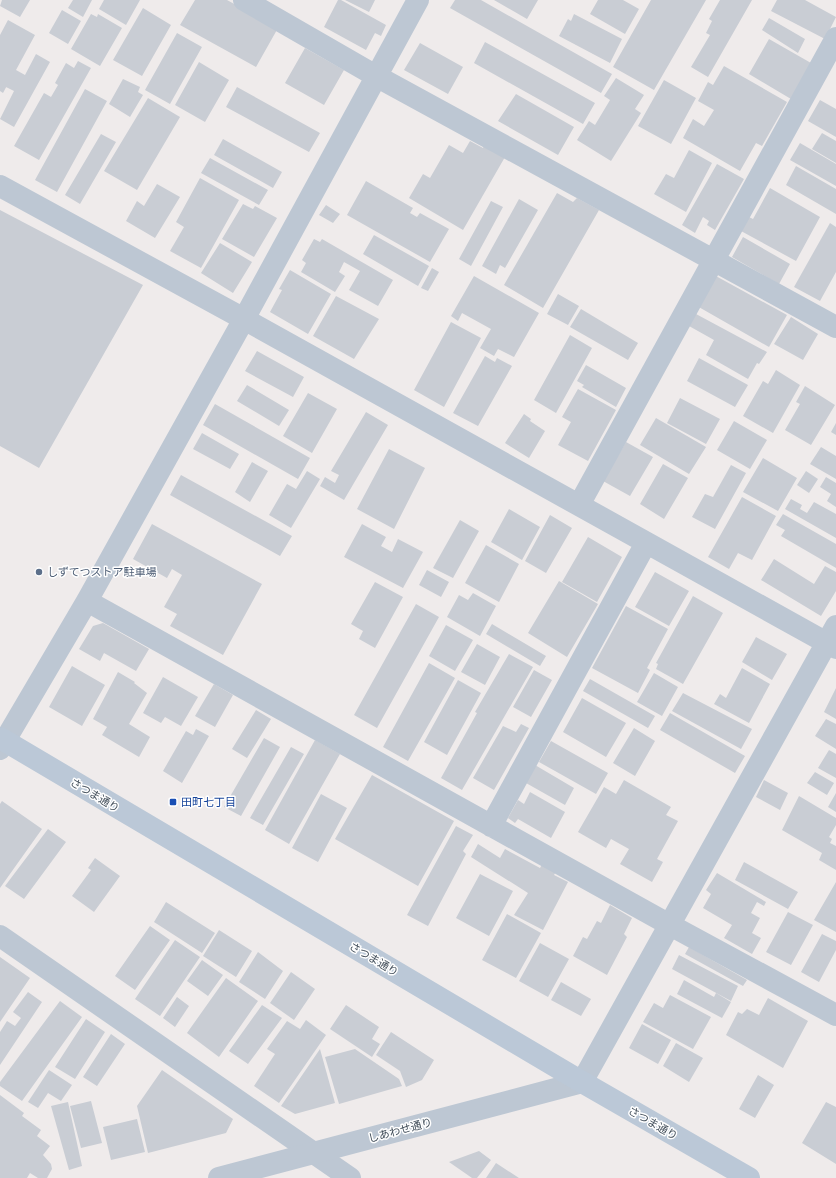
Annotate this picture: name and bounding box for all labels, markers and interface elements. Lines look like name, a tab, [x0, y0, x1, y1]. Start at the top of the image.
place label: しずてつストア駐車場	[47, 565, 157, 579]
marker: しずてつストア駐車場	[34, 567, 44, 577]
street label: さつま通り	[68, 775, 122, 815]
place label: 田町七丁目	[181, 795, 236, 809]
marker: 田町七丁目	[168, 797, 178, 807]
street label: さつま通り	[347, 939, 401, 979]
street label: さつま通り	[626, 1103, 680, 1143]
street label: しあわせ通り	[366, 1115, 434, 1145]

